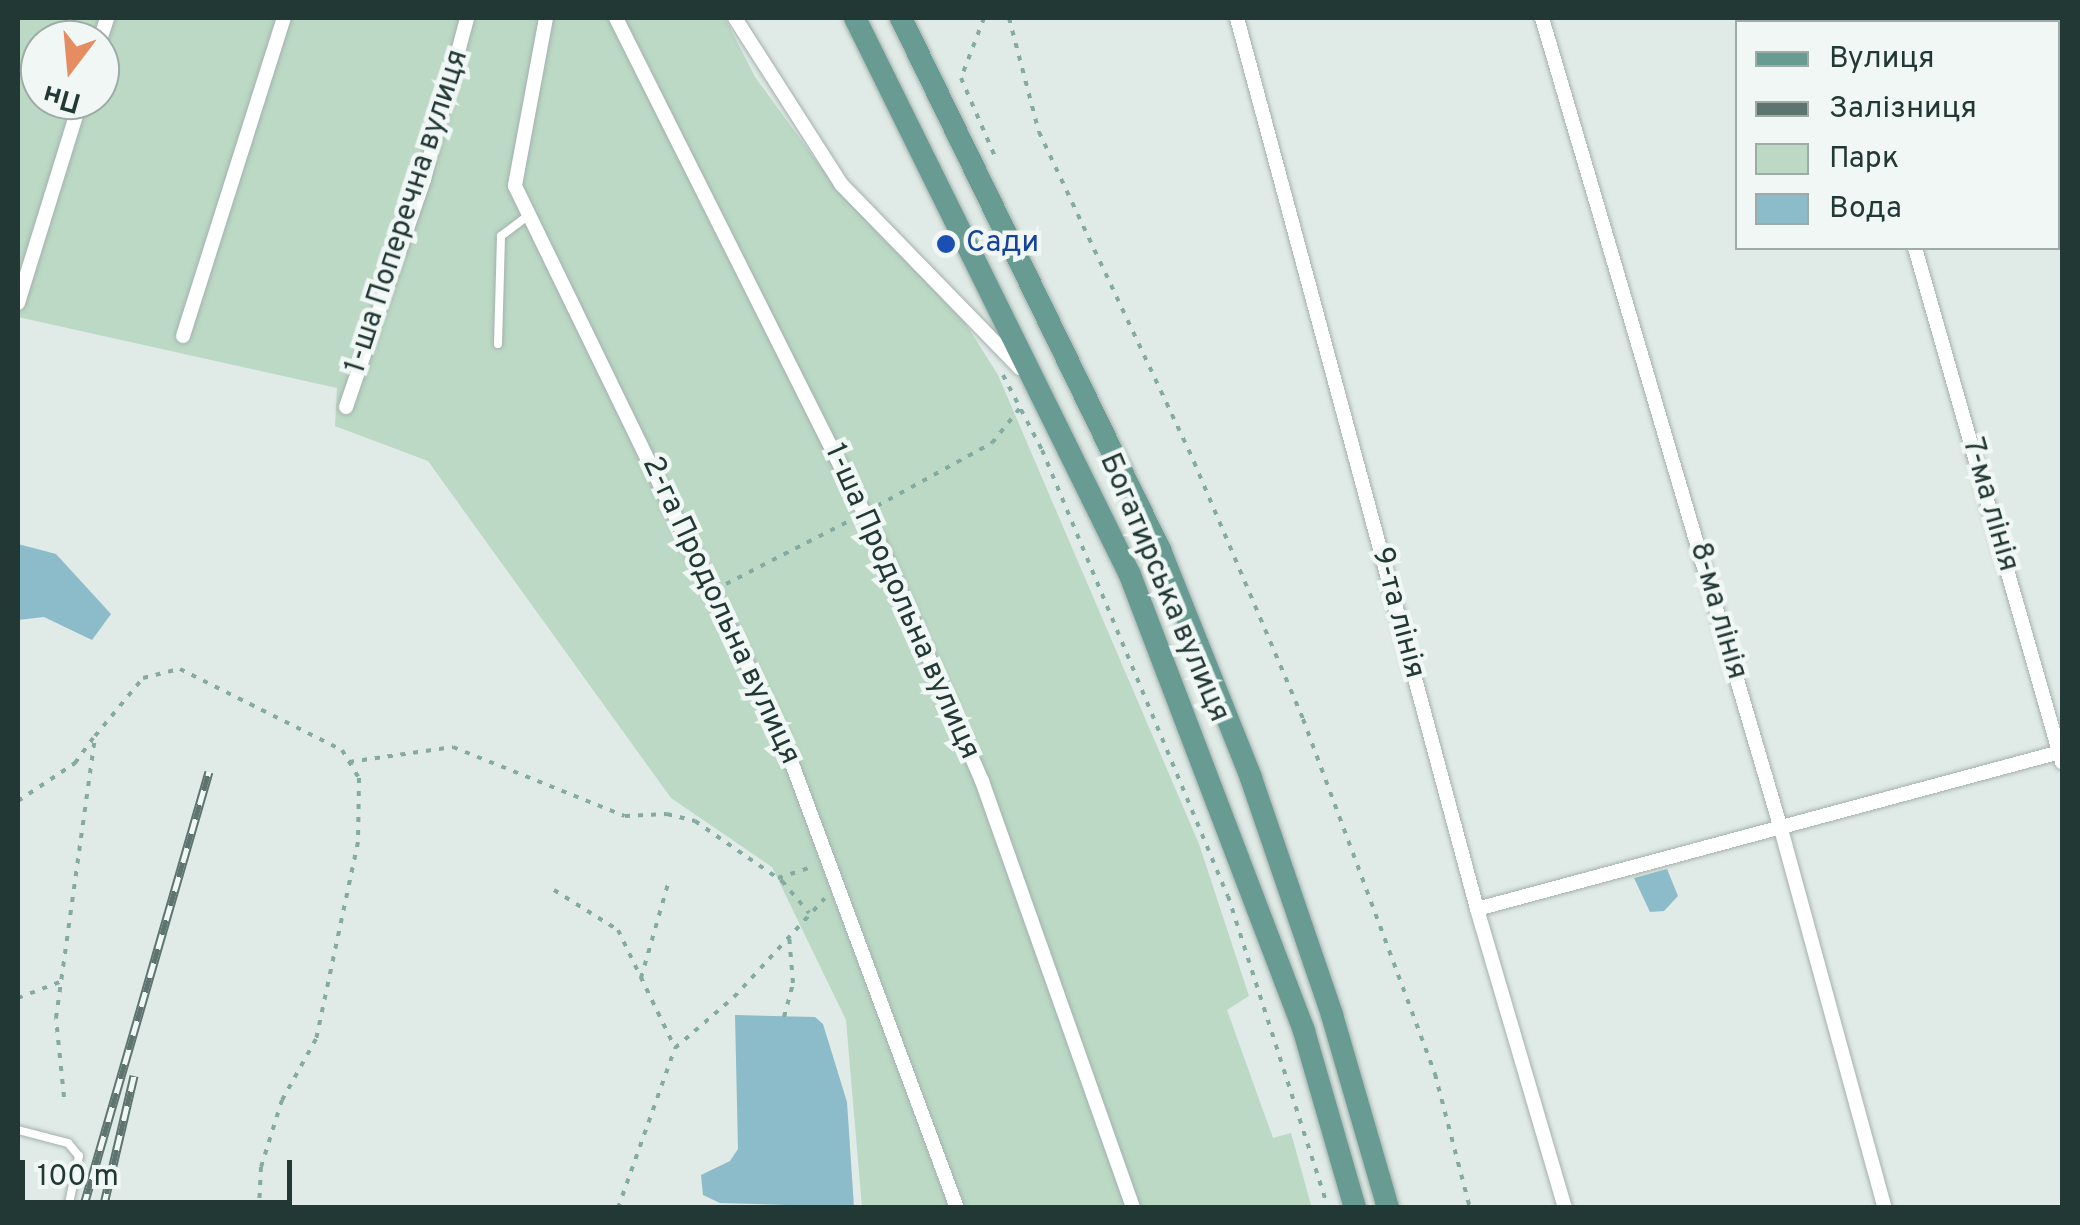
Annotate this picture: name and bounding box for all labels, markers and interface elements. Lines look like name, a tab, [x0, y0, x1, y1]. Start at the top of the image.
north arrow	[20, 20, 120, 120]
legend	[1735, 20, 2060, 250]
text: Вулиця	[1829, 41, 1935, 78]
street label: 1-ша Поперечна вулиця	[339, 46, 477, 378]
text: Пн	[39, 74, 85, 119]
text: Залізниця	[1829, 91, 1977, 128]
text: Парк	[1829, 141, 1899, 178]
text: Вода	[1829, 191, 1902, 228]
place label: Сади	[966, 226, 1039, 262]
marker: Сади	[935, 233, 957, 255]
street label: 7-ма лінія	[1953, 434, 2025, 576]
street label: 1-ша Продольна вулиця	[815, 439, 987, 765]
street label: Богатирська вулиця	[1090, 448, 1236, 728]
street label: 2-га Продольна вулиця	[633, 451, 807, 771]
street label: 8-ма лінія	[1680, 538, 1754, 684]
street label: 9-та лінія	[1362, 544, 1432, 682]
scale bar	[25, 1140, 298, 1202]
text: 100 m	[37, 1159, 119, 1196]

